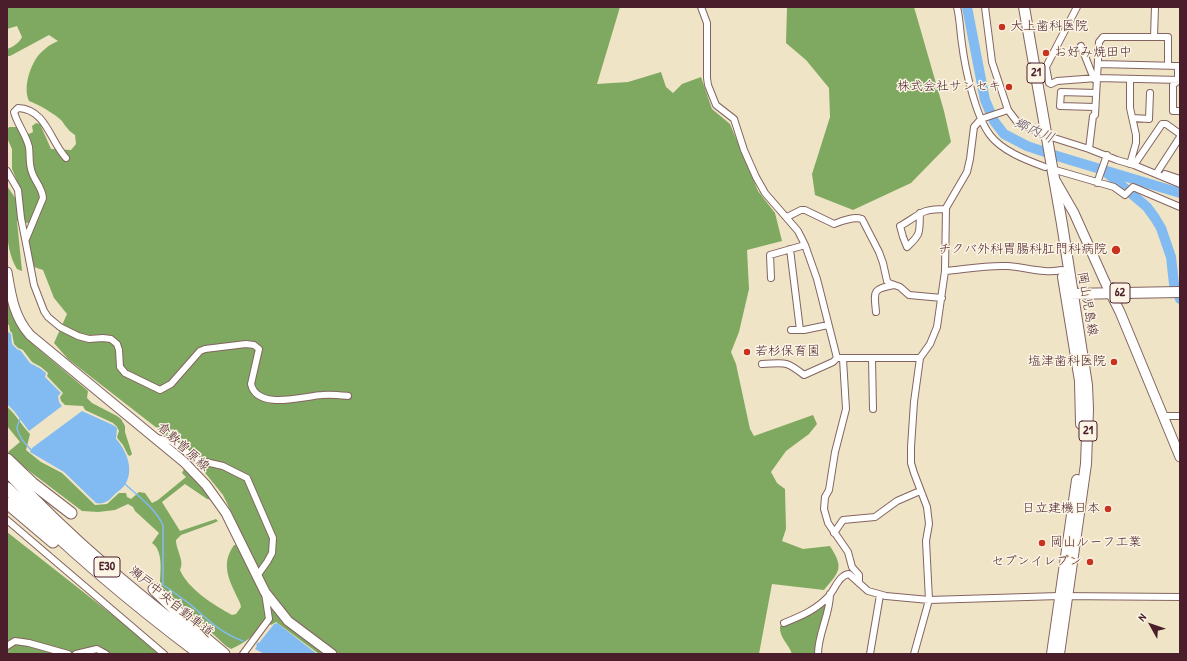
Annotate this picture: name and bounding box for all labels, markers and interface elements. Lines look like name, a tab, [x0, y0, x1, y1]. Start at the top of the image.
place label: 大上歯科医院	[1010, 19, 1088, 35]
marker: 大上歯科医院	[997, 22, 1007, 32]
place label: お好み焼田中	[1054, 45, 1132, 61]
marker: お好み焼田中	[1041, 48, 1051, 58]
road number: 21	[1027, 63, 1045, 83]
place label: 株式会社サンセキ	[897, 79, 1001, 95]
marker: 株式会社サンセキ	[1004, 82, 1014, 92]
water label: 郷内川	[1011, 115, 1057, 147]
place label: チクバ外科胃腸科肛門科病院	[938, 242, 1107, 258]
marker: チクバ外科胃腸科肛門科病院	[1110, 244, 1122, 256]
street label: 岡山児島線	[1074, 271, 1100, 337]
road number: 62	[1110, 283, 1130, 303]
place label: 若杉保育園	[755, 344, 820, 360]
marker: 若杉保育園	[742, 347, 752, 357]
place label: 塩津歯科医院	[1028, 354, 1106, 370]
marker: 塩津歯科医院	[1109, 357, 1119, 367]
street label: 倉敷曽原線	[154, 419, 212, 475]
road number: 21	[1079, 421, 1097, 441]
place label: 日立建機日本	[1022, 501, 1100, 517]
marker: 日立建機日本	[1103, 504, 1113, 514]
place label: 岡山ルーフ工業	[1050, 535, 1142, 551]
marker: 岡山ルーフ工業	[1037, 538, 1047, 548]
place label: セブンイレブン	[991, 554, 1082, 570]
road number: E30	[94, 557, 120, 577]
marker: セブンイレブン	[1085, 557, 1095, 567]
street label: 瀬戸中央自動車道	[126, 563, 216, 641]
north arrow	[1131, 605, 1171, 645]
text: N	[1135, 611, 1149, 624]

